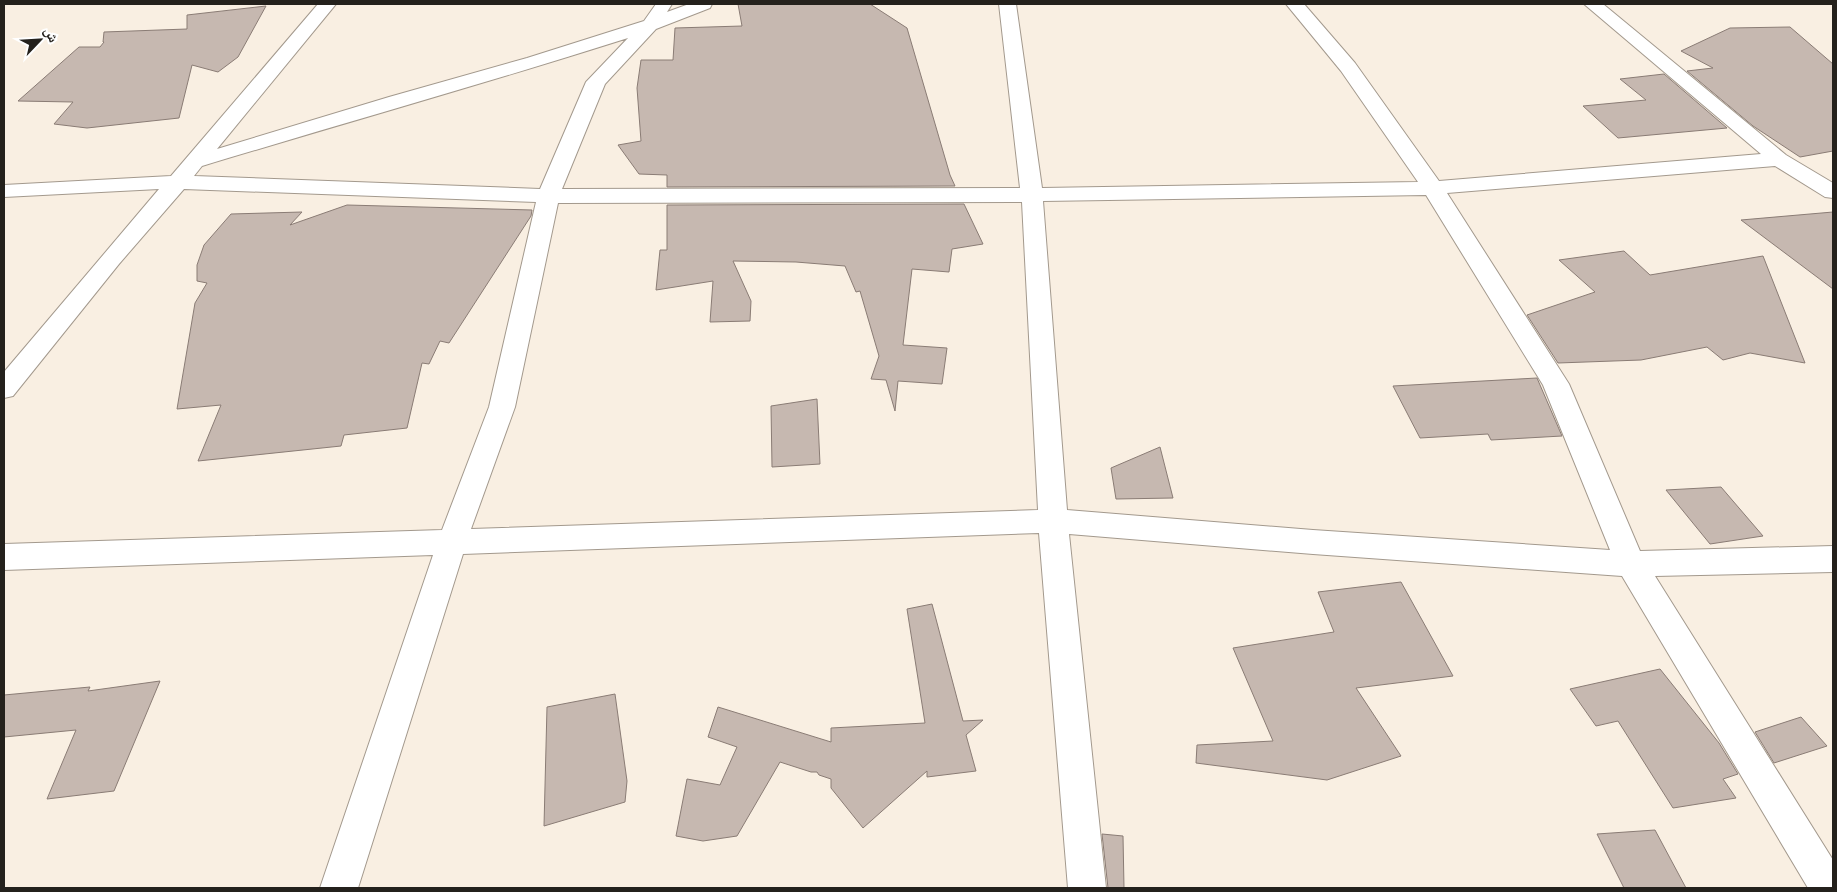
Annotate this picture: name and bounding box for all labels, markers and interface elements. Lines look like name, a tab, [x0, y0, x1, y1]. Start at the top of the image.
north arrow	[15, 15, 65, 65]
text: ش	[40, 24, 64, 46]

